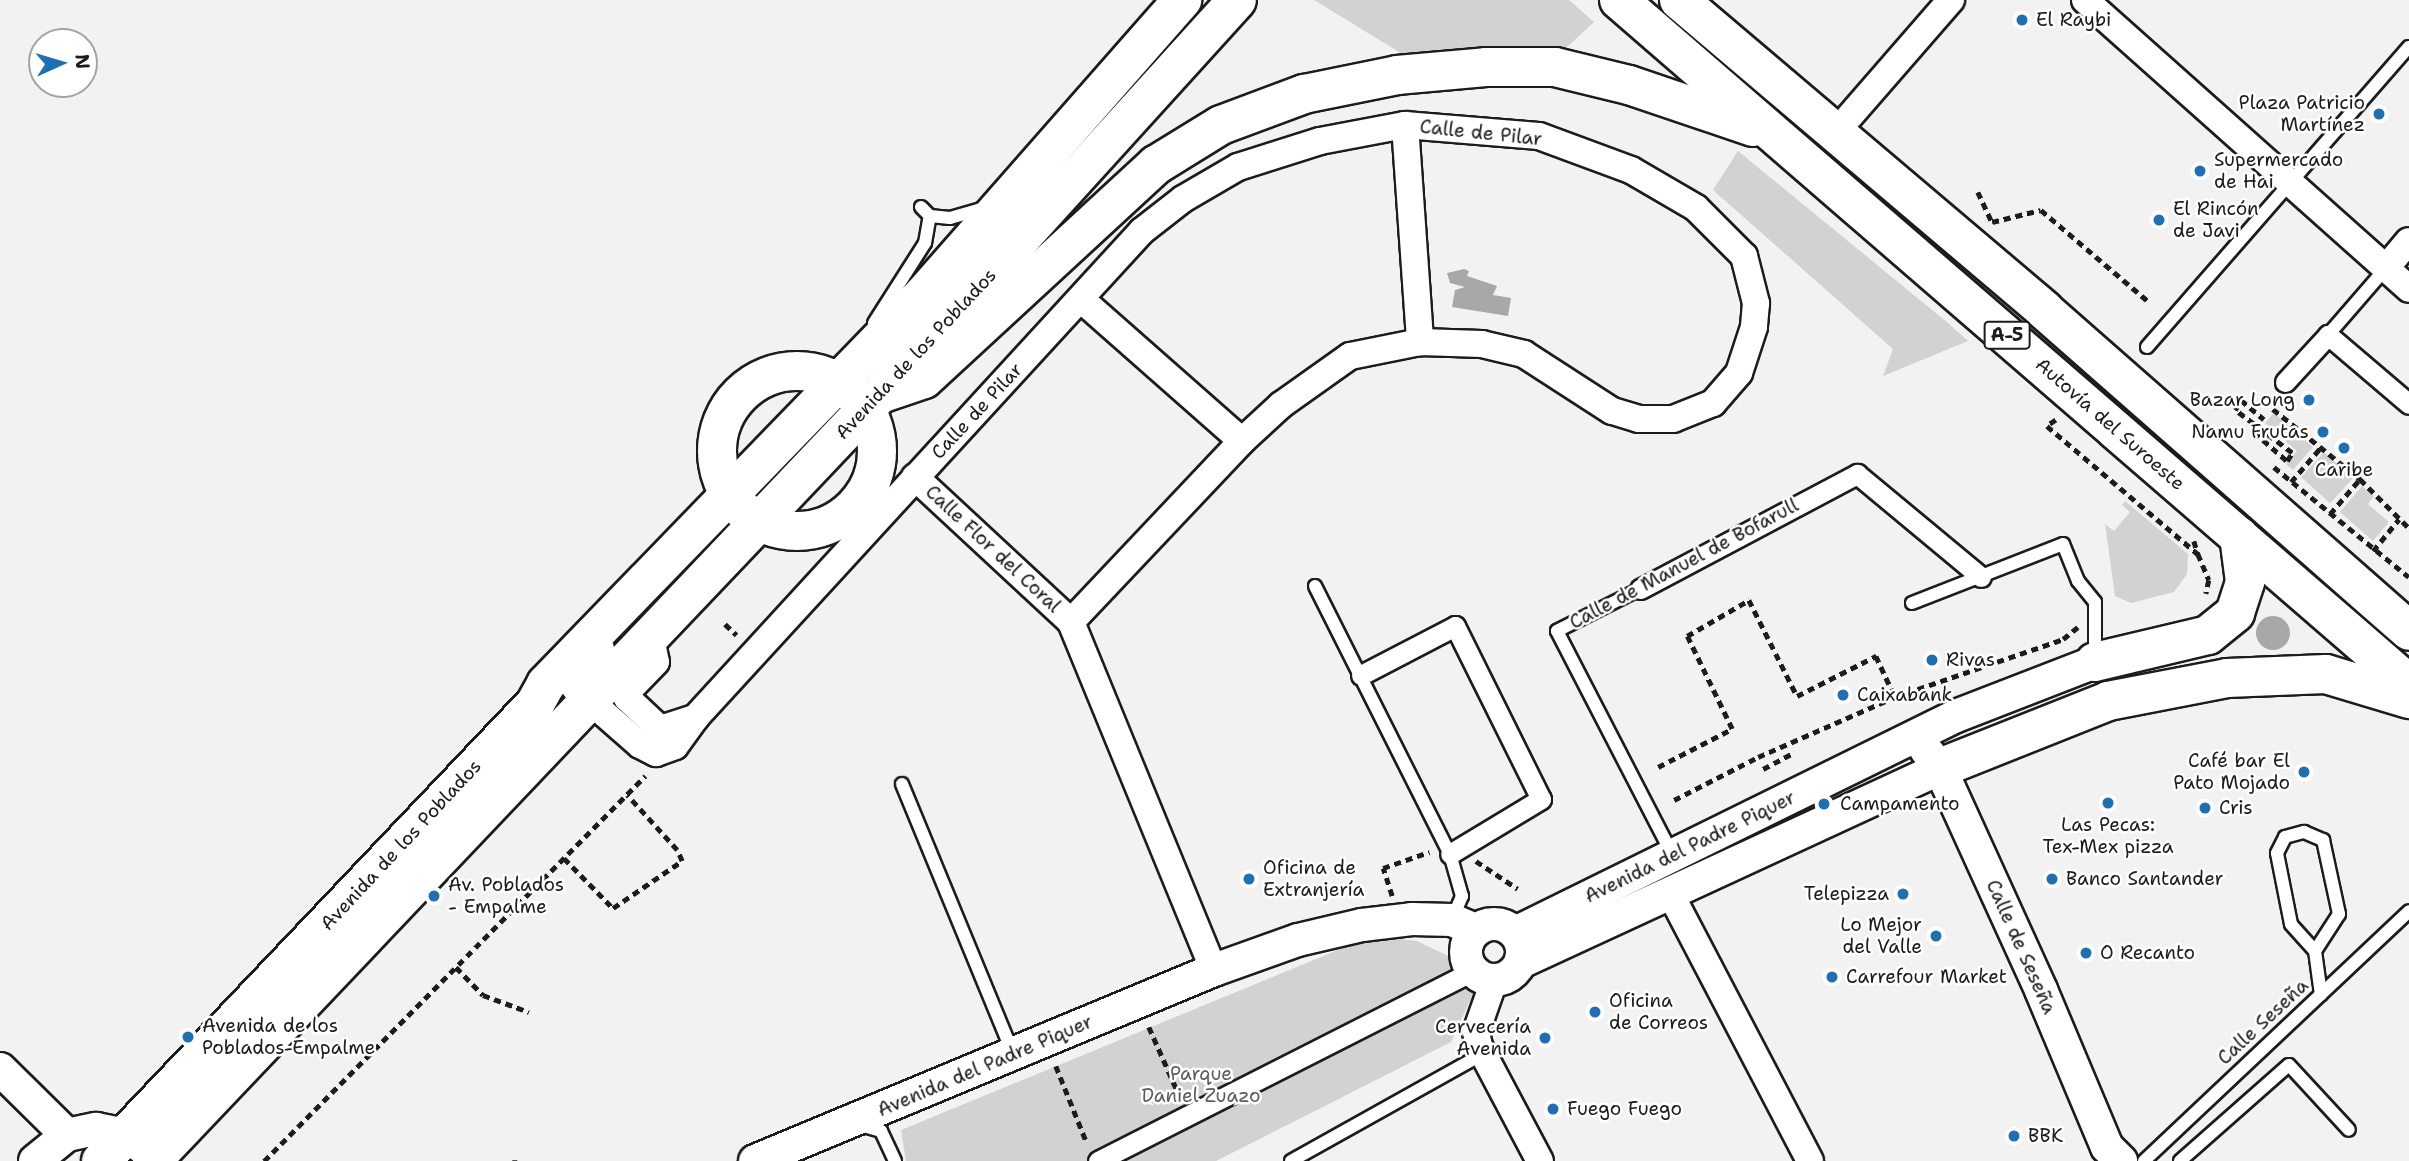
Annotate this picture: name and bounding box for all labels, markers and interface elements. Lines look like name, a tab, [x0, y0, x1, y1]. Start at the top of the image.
place label: El Raybi	[2036, 9, 2111, 31]
marker: El Raybi	[2014, 12, 2030, 28]
north arrow	[28, 28, 98, 98]
text: N	[69, 53, 95, 70]
place label: Plaza Patricio Martínez	[2239, 92, 2365, 136]
marker: Plaza Patricio Martínez	[2371, 106, 2387, 122]
street label: Calle de Pilar	[1419, 115, 1543, 151]
place label: Supermercado de Hai	[2214, 149, 2343, 193]
marker: Supermercado de Hai	[2192, 163, 2208, 179]
place label: El Rincón de Javi	[2173, 198, 2259, 242]
marker: El Rincón de Javi	[2151, 212, 2167, 228]
street label: Avenida de los Poblados	[831, 264, 1001, 444]
road number: A-5	[1982, 320, 2032, 349]
street label: Autovía del Suroeste	[2031, 353, 2189, 495]
street label: Calle de Pilar	[927, 358, 1027, 464]
place label: Bazar Long	[2190, 389, 2295, 411]
marker: Bazar Long	[2301, 392, 2317, 408]
place label: Namu Frutas	[2191, 421, 2309, 443]
marker: Namu Frutas	[2315, 424, 2331, 440]
marker: Caribe	[2336, 440, 2352, 456]
place label: Caribe	[2315, 459, 2373, 481]
street label: Calle Flor del Coral	[921, 480, 1065, 618]
street label: Calle de Manuel de Bofarull	[1566, 494, 1802, 634]
place label: Rivas	[1946, 649, 1995, 671]
marker: Rivas	[1924, 652, 1940, 668]
place label: Caixabank	[1857, 684, 1952, 706]
marker: Caixabank	[1835, 687, 1851, 703]
place label: Café bar El Pato Mojado	[2173, 750, 2290, 794]
street label: Avenida de los Poblados	[316, 755, 486, 935]
marker: Café bar El Pato Mojado	[2296, 764, 2312, 780]
street label: Avenida del Padre Piquer	[1581, 786, 1799, 908]
place label: Campamento	[1840, 793, 1960, 815]
marker: Campamento	[1814, 794, 1834, 814]
marker: Las Pecas: Tex-Mex pizza	[2100, 795, 2116, 811]
place label: Cris	[2219, 797, 2253, 819]
marker: Cris	[2197, 800, 2213, 816]
place label: Las Pecas: Tex-Mex pizza	[2042, 814, 2174, 858]
place label: Oficina de Extranjería	[1263, 857, 1364, 901]
place label: Banco Santander	[2066, 868, 2224, 890]
marker: Oficina de Extranjería	[1241, 871, 1257, 887]
marker: Banco Santander	[2044, 871, 2060, 887]
place label: Av. Poblados - Empalme	[448, 874, 564, 918]
street label: Calle de Seseña	[1981, 876, 2061, 1018]
place label: Telepizza	[1804, 883, 1889, 905]
marker: Telepizza	[1895, 886, 1911, 902]
marker: Av. Poblados - Empalme	[426, 888, 442, 904]
place label: Lo Mejor del Valle	[1840, 914, 1922, 958]
marker: Lo Mejor del Valle	[1928, 928, 1944, 944]
place label: O Recanto	[2100, 942, 2195, 964]
marker: O Recanto	[2078, 945, 2094, 961]
place label: Carrefour Market	[1846, 966, 2007, 988]
marker: Carrefour Market	[1824, 969, 1840, 985]
street label: Calle Seseña	[2213, 974, 2313, 1070]
place label: Oficina de Correos	[1609, 990, 1708, 1034]
marker: Oficina de Correos	[1587, 1004, 1603, 1020]
street label: Avenida del Padre Piquer	[874, 1010, 1096, 1122]
place label: Avenida de los Poblados-Empalme	[202, 1015, 375, 1059]
place label: Cervecería Avenida	[1435, 1016, 1531, 1060]
marker: Avenida de los Poblados-Empalme	[180, 1029, 196, 1045]
marker: Cervecería Avenida	[1537, 1030, 1553, 1046]
park label: Parque Daniel Zuazo	[1142, 1063, 1260, 1107]
place label: Fuego Fuego	[1567, 1098, 1682, 1120]
marker: Fuego Fuego	[1545, 1101, 1561, 1117]
place label: BBK	[2028, 1125, 2063, 1147]
marker: BBK	[2006, 1128, 2022, 1144]

